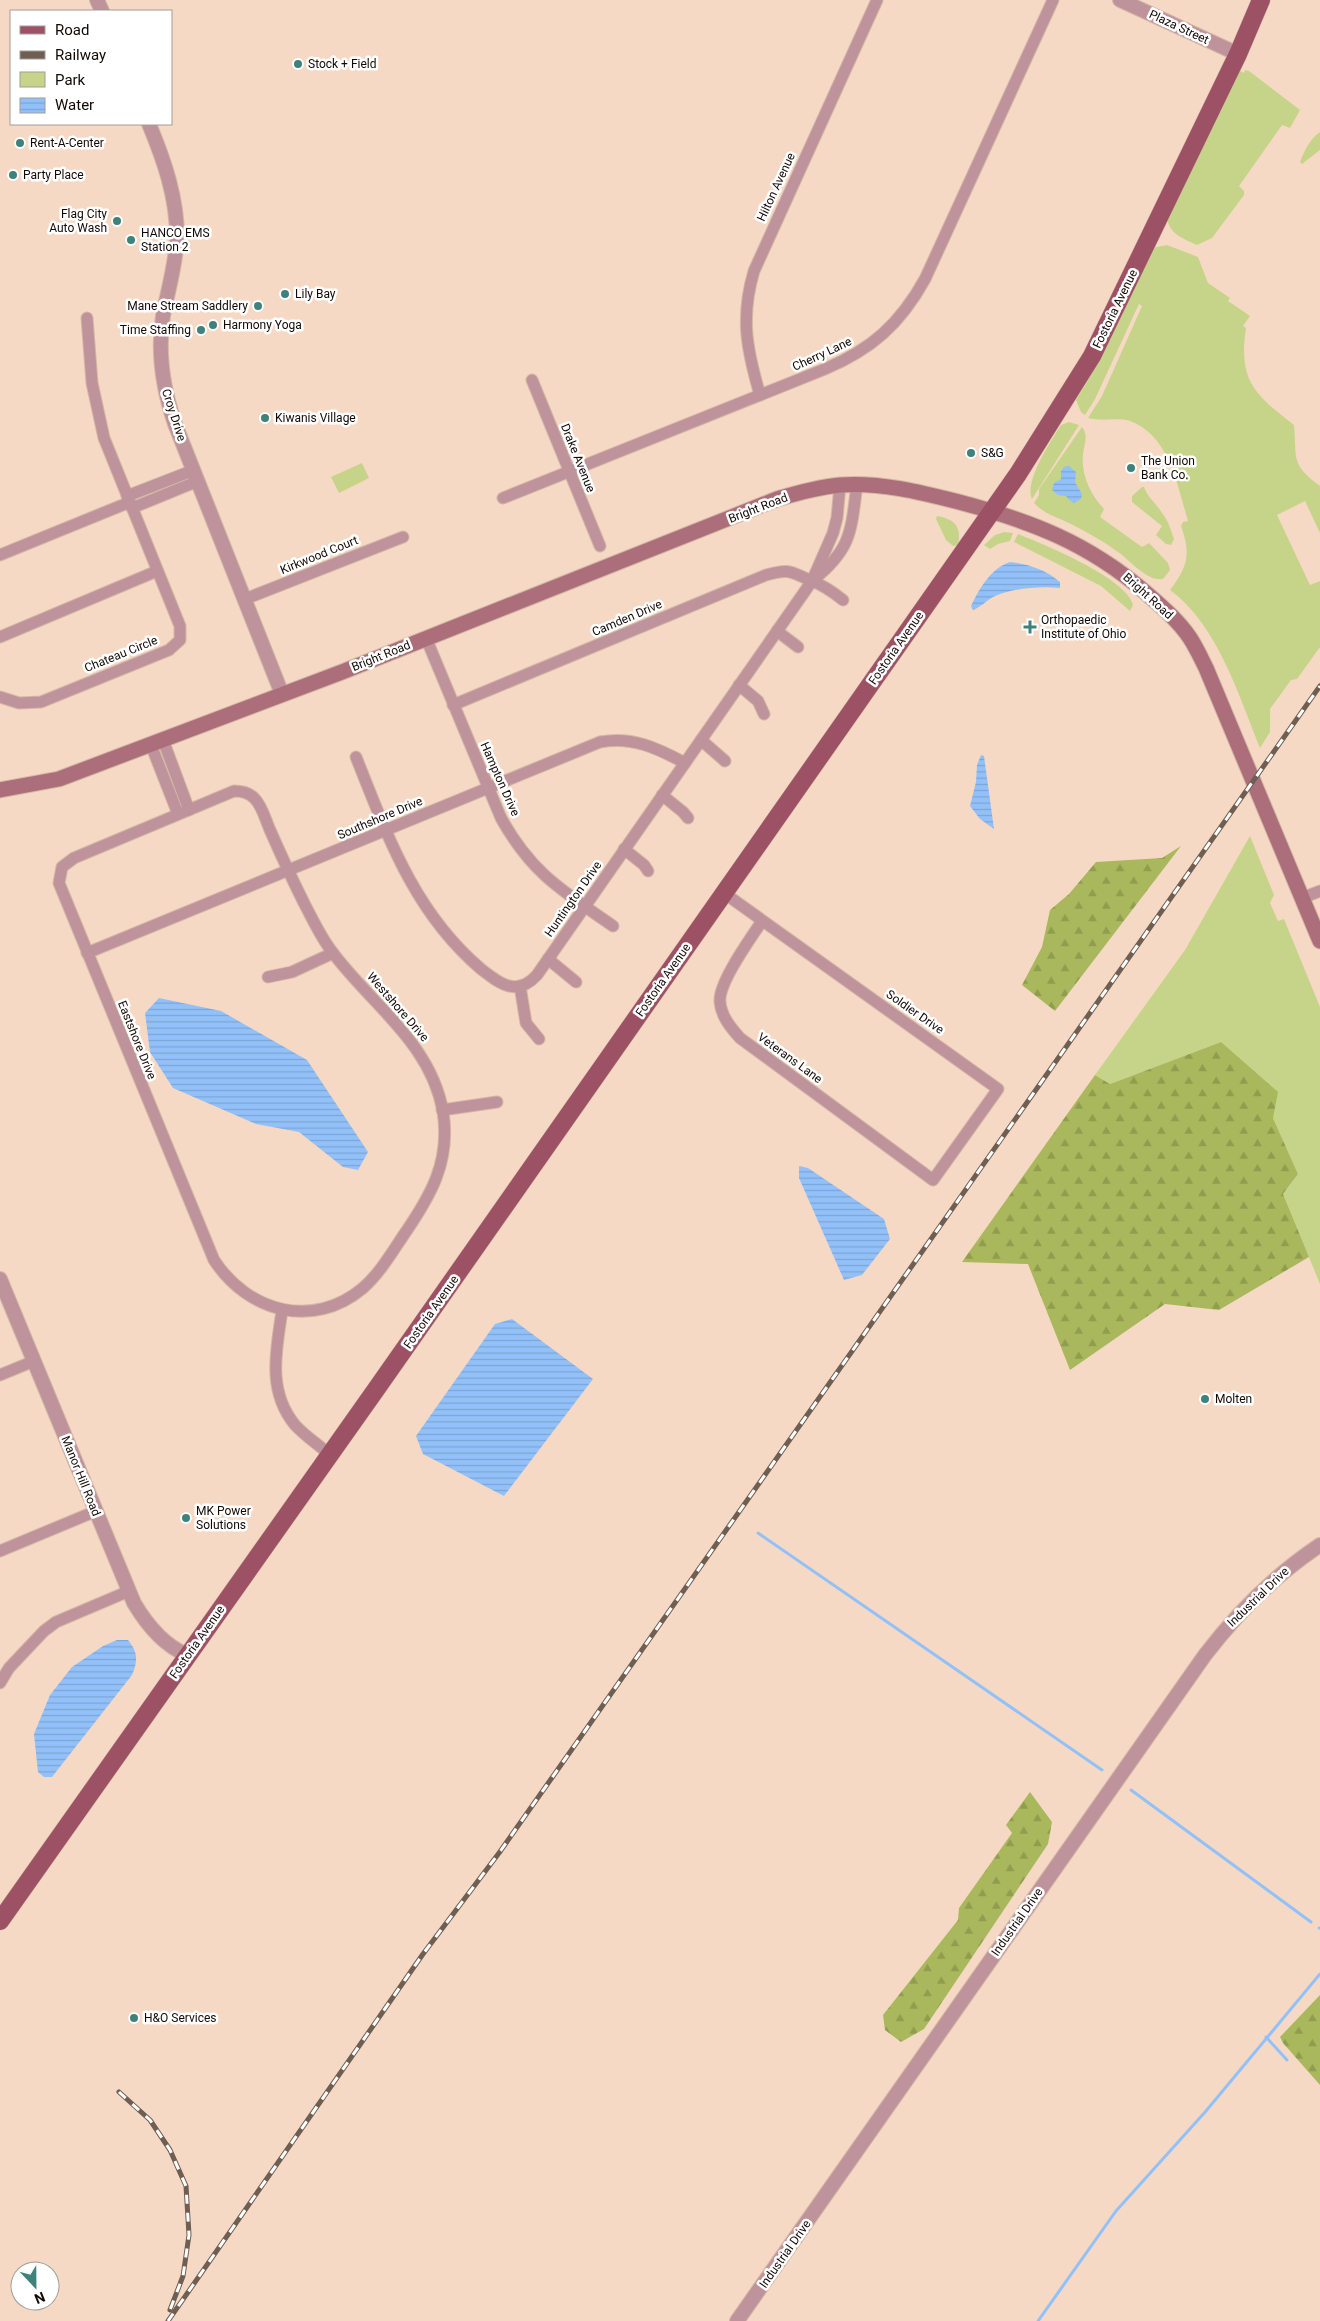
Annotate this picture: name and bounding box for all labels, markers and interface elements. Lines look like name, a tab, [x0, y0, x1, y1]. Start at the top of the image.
street label: Plaza Street	[1147, 7, 1211, 47]
legend	[10, 10, 172, 125]
text: Road	[55, 21, 89, 39]
text: Railway	[55, 46, 106, 64]
place label: Stock + Field	[308, 57, 377, 71]
marker: Stock + Field	[292, 58, 304, 70]
text: Park	[55, 71, 86, 89]
text: Water	[55, 96, 94, 114]
place label: Rent-A-Center	[30, 136, 104, 150]
marker: Rent-A-Center	[14, 137, 26, 149]
street label: Hilton Avenue	[754, 151, 798, 223]
place label: Party Place	[23, 168, 84, 182]
marker: Party Place	[7, 169, 19, 181]
place label: Flag City Auto Wash	[49, 207, 107, 235]
marker: Flag City Auto Wash	[111, 215, 123, 227]
place label: HANCO EMS Station 2	[141, 226, 210, 254]
marker: HANCO EMS Station 2	[125, 234, 137, 246]
street label: Fostoria Avenue	[1090, 267, 1140, 351]
place label: Lily Bay	[295, 287, 336, 301]
marker: Lily Bay	[279, 288, 291, 300]
place label: Mane Stream Saddlery	[127, 299, 248, 313]
marker: Mane Stream Saddlery	[252, 300, 264, 312]
place label: Harmony Yoga	[223, 318, 302, 332]
marker: Harmony Yoga	[207, 319, 219, 331]
place label: Time Staffing	[120, 323, 191, 337]
marker: Time Staffing	[195, 324, 207, 336]
street label: Cherry Lane	[790, 334, 854, 374]
street label: Croy Drive	[159, 387, 189, 443]
place label: Kiwanis Village	[275, 411, 356, 425]
marker: Kiwanis Village	[259, 412, 271, 424]
street label: Drake Avenue	[558, 422, 598, 494]
place label: S&G	[981, 446, 1004, 460]
marker: S&G	[965, 447, 977, 459]
place label: The Union Bank Co.	[1141, 454, 1195, 482]
marker: The Union Bank Co.	[1125, 462, 1137, 474]
street label: Bright Road	[726, 490, 790, 526]
street label: Kirkwood Court	[278, 533, 360, 577]
street label: Bright Road	[1120, 570, 1176, 622]
street label: Camden Drive	[590, 597, 664, 639]
street label: Fostoria Avenue	[866, 609, 926, 687]
place label: Orthopaedic Institute of Ohio	[1041, 613, 1127, 641]
marker: Orthopaedic Institute of Ohio	[1023, 620, 1037, 634]
street label: Chateau Circle	[82, 633, 160, 675]
street label: Bright Road	[350, 638, 412, 674]
street label: Hampton Drive	[477, 740, 523, 818]
street label: Southshore Drive	[335, 794, 425, 842]
street label: Huntington Drive	[542, 858, 604, 940]
street label: Fostoria Avenue	[633, 941, 693, 1019]
street label: Westshore Drive	[364, 970, 432, 1044]
street label: Soldier Drive	[884, 987, 946, 1037]
street label: Eastshore Drive	[115, 999, 159, 1081]
street label: Veterans Lane	[755, 1030, 825, 1086]
street label: Fostoria Avenue	[401, 1273, 461, 1351]
place label: Molten	[1215, 1392, 1252, 1406]
marker: Molten	[1199, 1393, 1211, 1405]
street label: Manor Hill Road	[59, 1434, 103, 1518]
place label: MK Power Solutions	[196, 1504, 251, 1532]
marker: MK Power Solutions	[180, 1512, 192, 1524]
street label: Industrial Drive	[1224, 1564, 1292, 1630]
street label: Fostoria Avenue	[167, 1603, 227, 1681]
street label: Industrial Drive	[988, 1885, 1046, 1959]
place label: H&O Services	[144, 2011, 217, 2025]
marker: H&O Services	[128, 2012, 140, 2024]
street label: Industrial Drive	[756, 2217, 814, 2291]
north arrow	[10, 2261, 60, 2311]
text: N	[32, 2289, 47, 2307]

